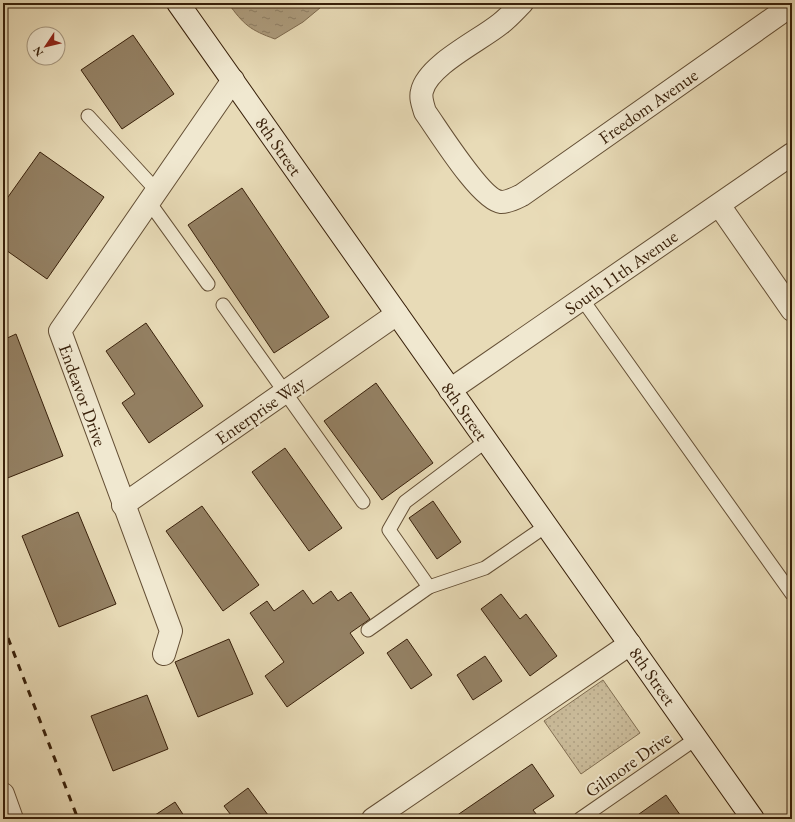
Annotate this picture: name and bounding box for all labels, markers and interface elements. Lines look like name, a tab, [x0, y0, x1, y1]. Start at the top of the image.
north arrow	[26, 26, 66, 66]
text: N	[29, 44, 46, 59]
street label: Freedom Avenue	[594, 63, 702, 149]
street label: 8th Street	[250, 112, 308, 180]
street label: South 11th Avenue	[560, 225, 682, 319]
street label: Endeavor Drive	[54, 341, 112, 449]
street label: Enterprise Way	[211, 371, 309, 449]
street label: 8th Street	[436, 377, 494, 445]
street label: 8th Street	[624, 642, 682, 710]
street label: Gilmore Drive	[581, 726, 675, 802]

